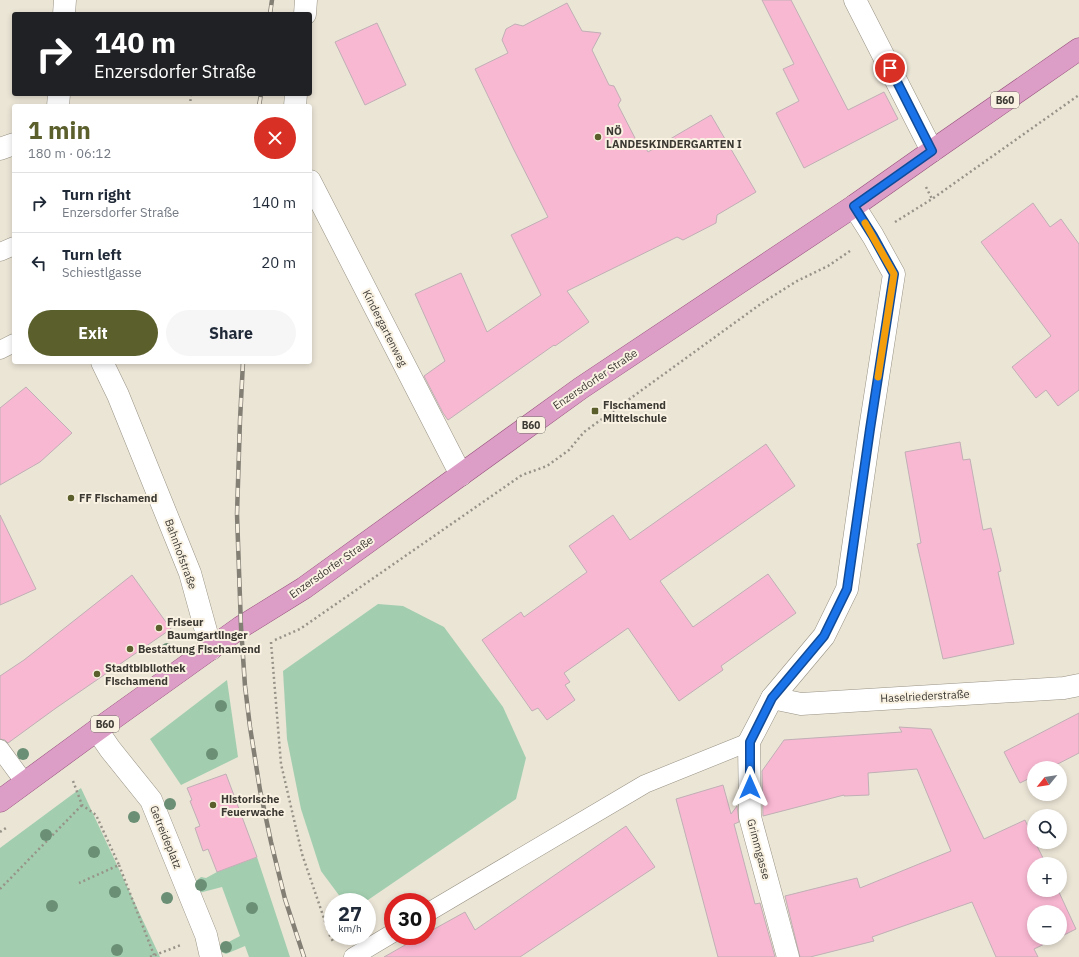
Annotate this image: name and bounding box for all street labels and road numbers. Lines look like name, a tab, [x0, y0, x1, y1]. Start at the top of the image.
road number: B60	[991, 92, 1019, 108]
street label: Kindergartenweg	[360, 287, 410, 369]
street label: Enzersdorfer Straße	[550, 345, 640, 413]
road number: B60	[517, 417, 545, 433]
street label: Bahnhofstraße	[162, 517, 200, 591]
street label: Enzersdorfer Straße	[286, 533, 376, 601]
street label: Haselriederstraße	[880, 687, 970, 705]
road number: B60	[91, 716, 119, 732]
street label: Getreideplatz	[147, 803, 185, 871]
street label: Grimmgasse	[744, 817, 774, 881]

